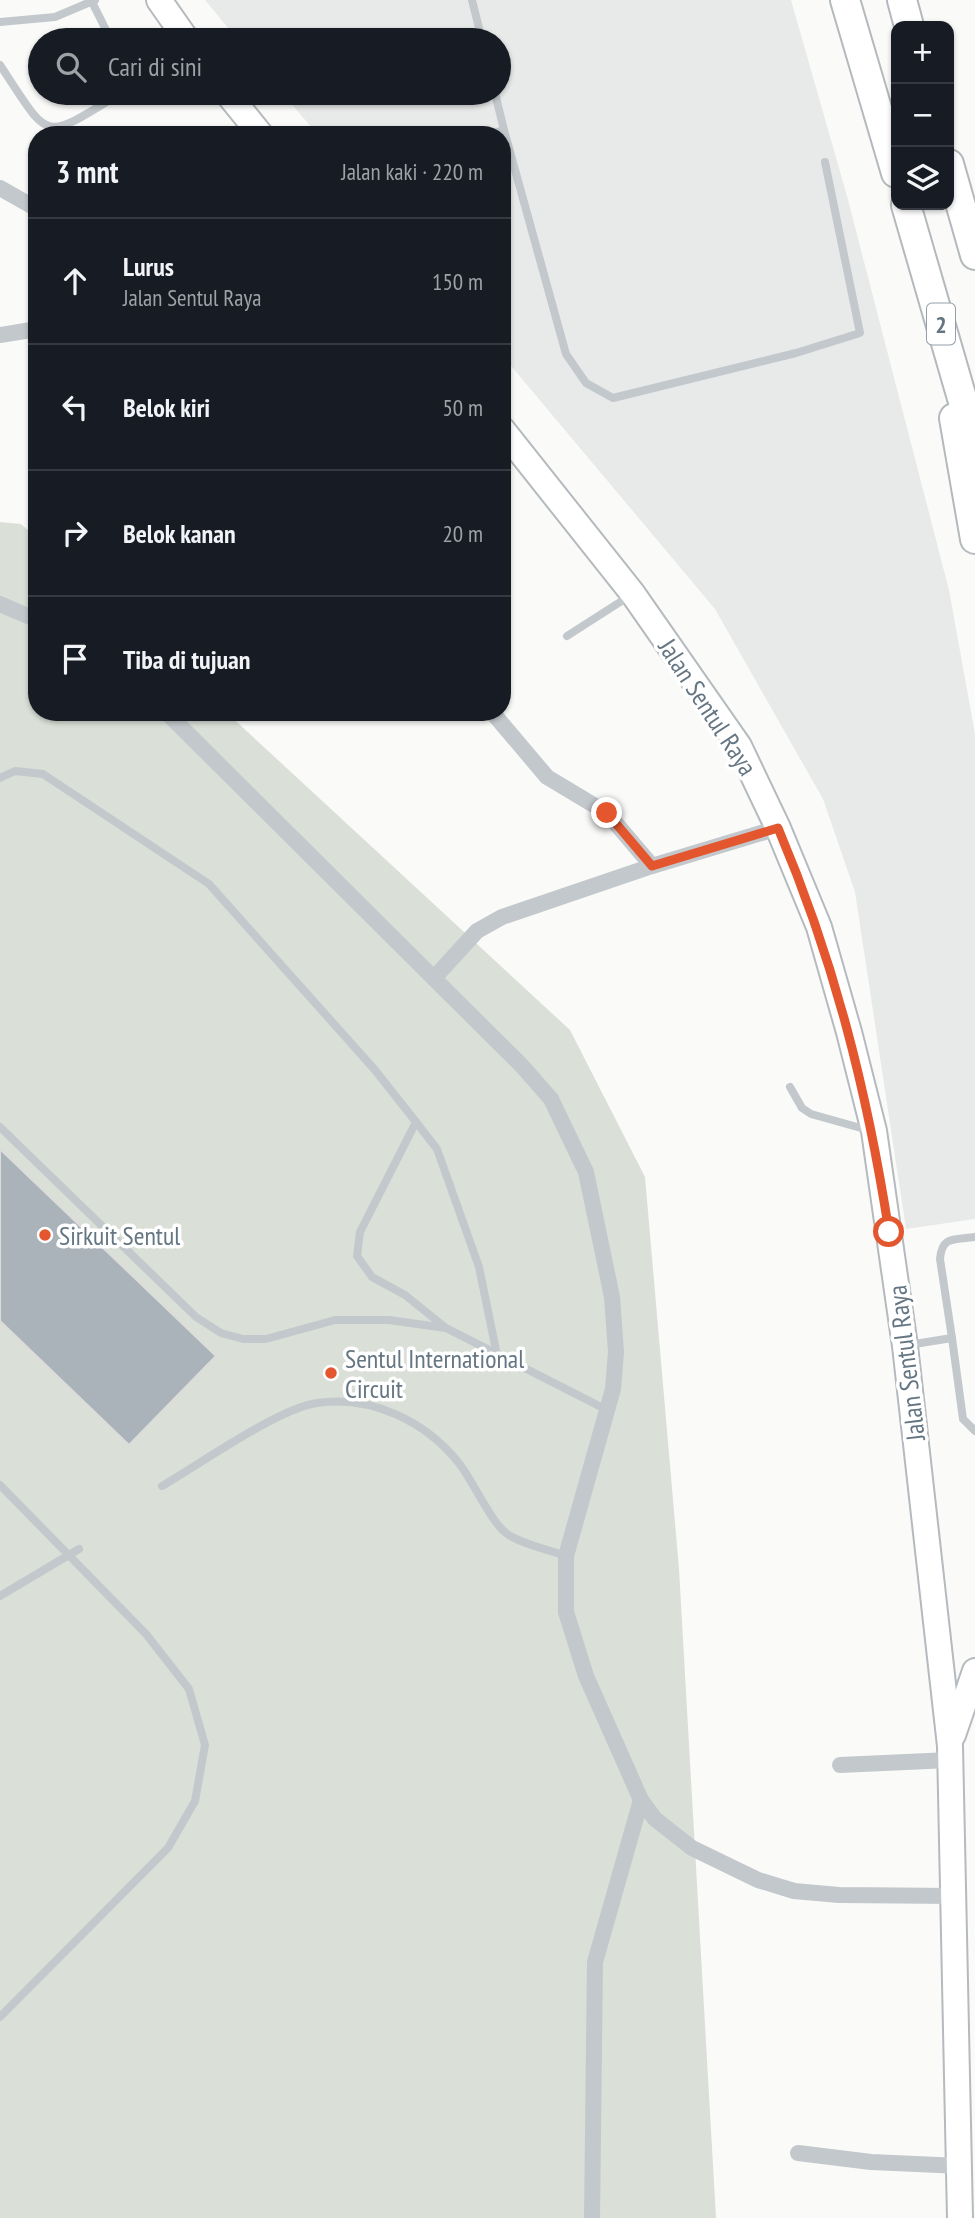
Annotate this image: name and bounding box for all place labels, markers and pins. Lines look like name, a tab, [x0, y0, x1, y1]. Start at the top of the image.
place label: Sirkuit Sentul	[59, 1219, 180, 1252]
marker: Sirkuit Sentul	[37, 1227, 53, 1243]
place label: Sentul International Circuit	[345, 1342, 524, 1405]
marker: Sentul International Circuit	[323, 1365, 339, 1381]

